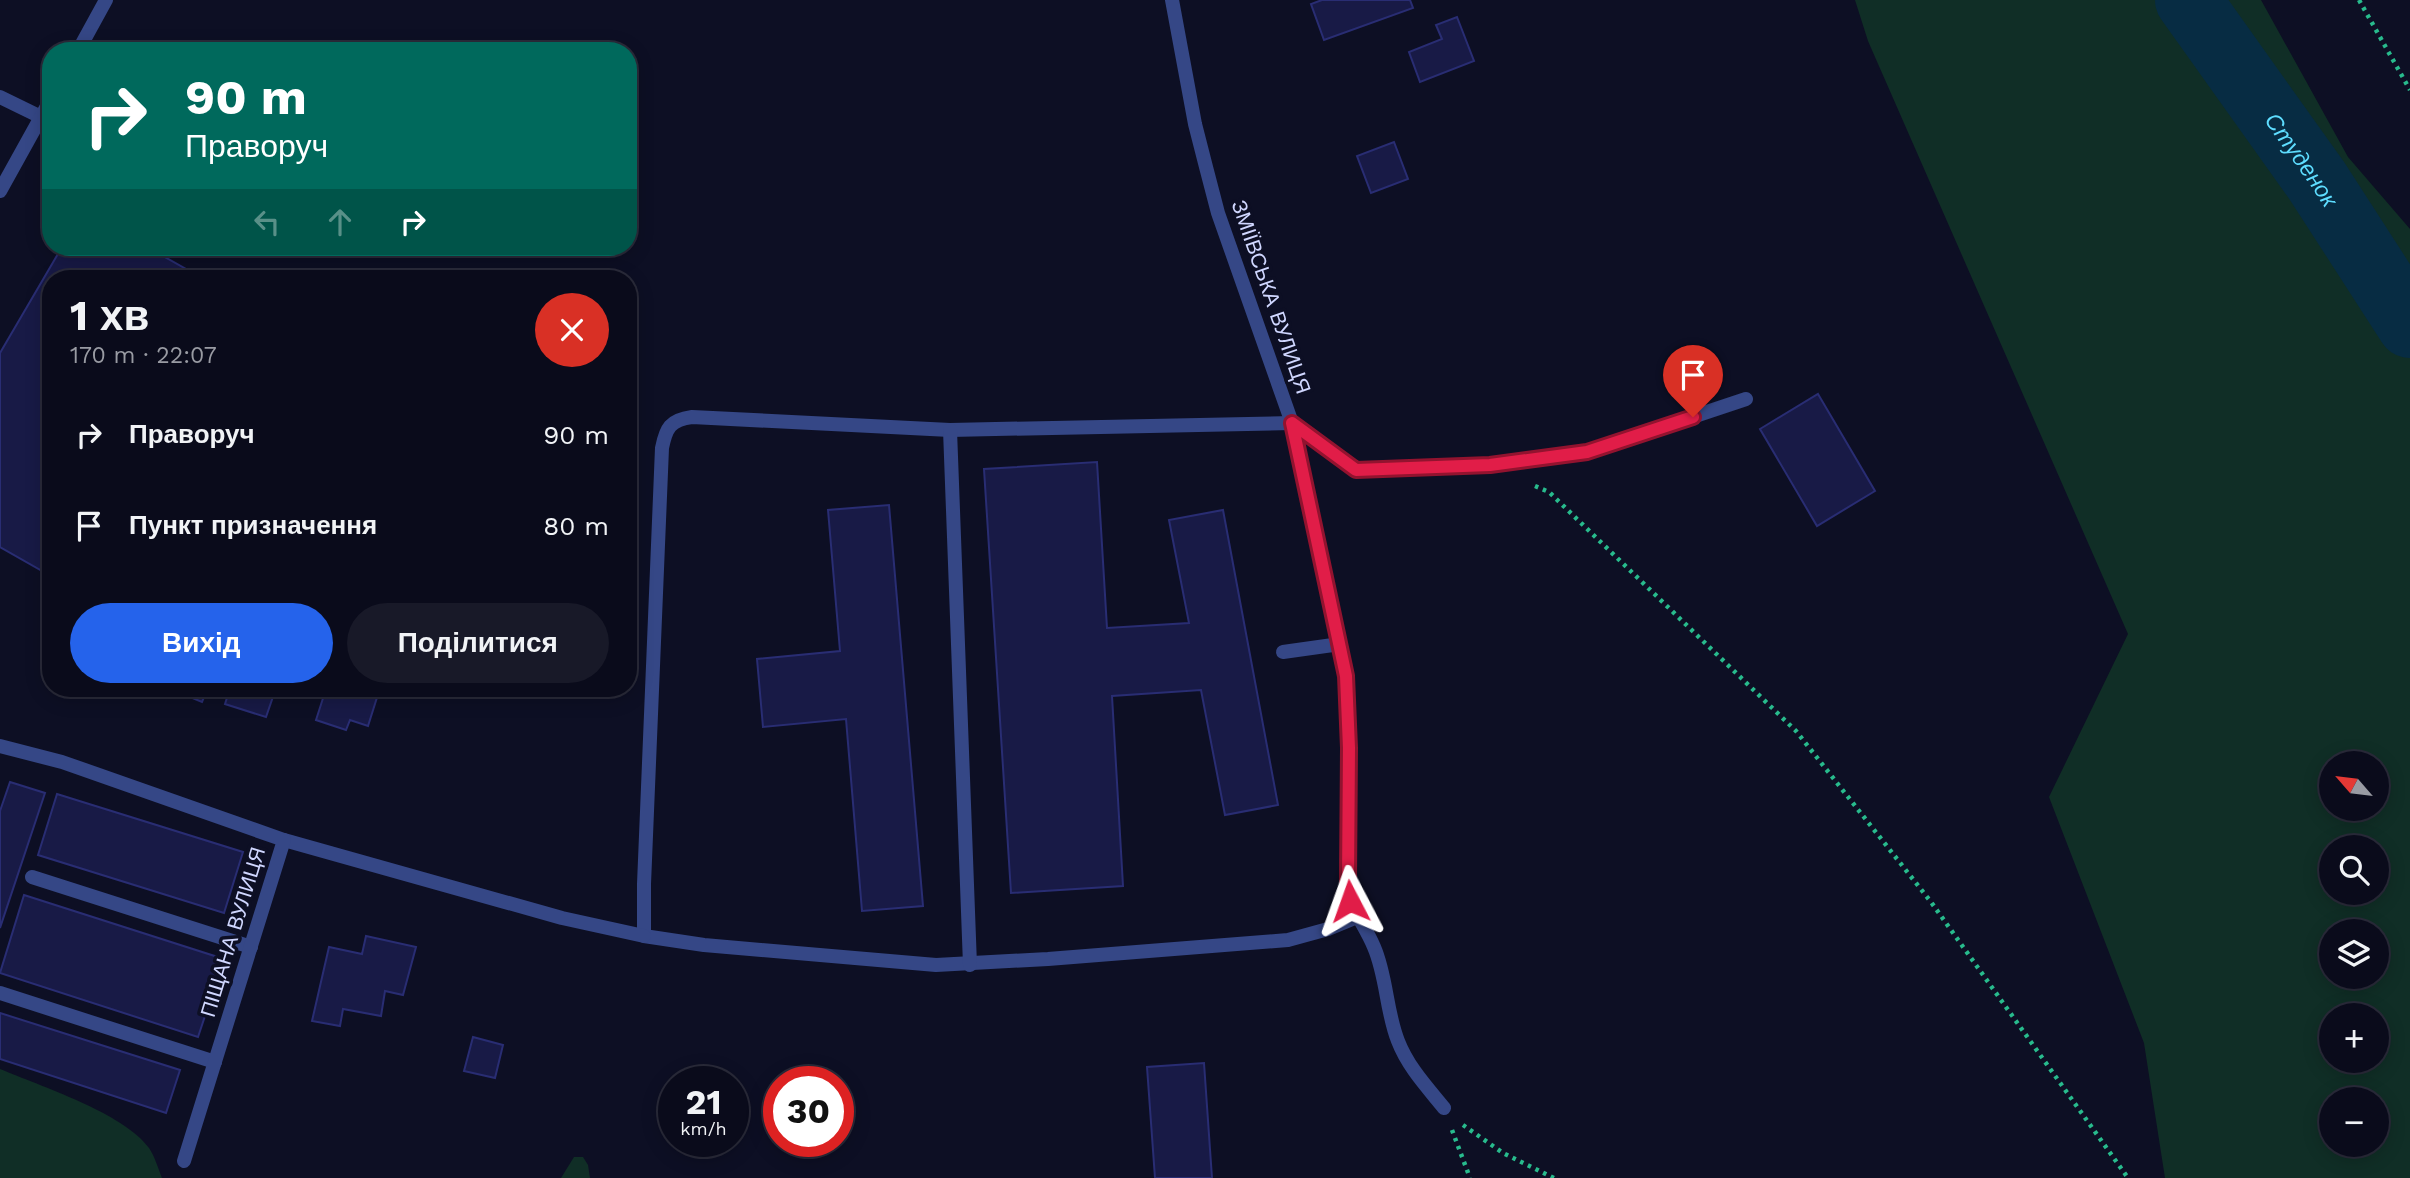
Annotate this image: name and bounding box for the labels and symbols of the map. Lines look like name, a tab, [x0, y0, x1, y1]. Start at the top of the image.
water label: Студенок	[2259, 108, 2344, 213]
street label: ЗМІЇВСЬКА ВУЛИЦЯ	[1227, 197, 1316, 397]
pin	[1663, 345, 1723, 417]
north arrow	[2319, 751, 2389, 821]
street label: ПІЩАНА ВУЛИЦЯ	[195, 844, 270, 1020]
position arrow	[1313, 864, 1387, 938]
speed limit sign: 30	[763, 1066, 854, 1157]

